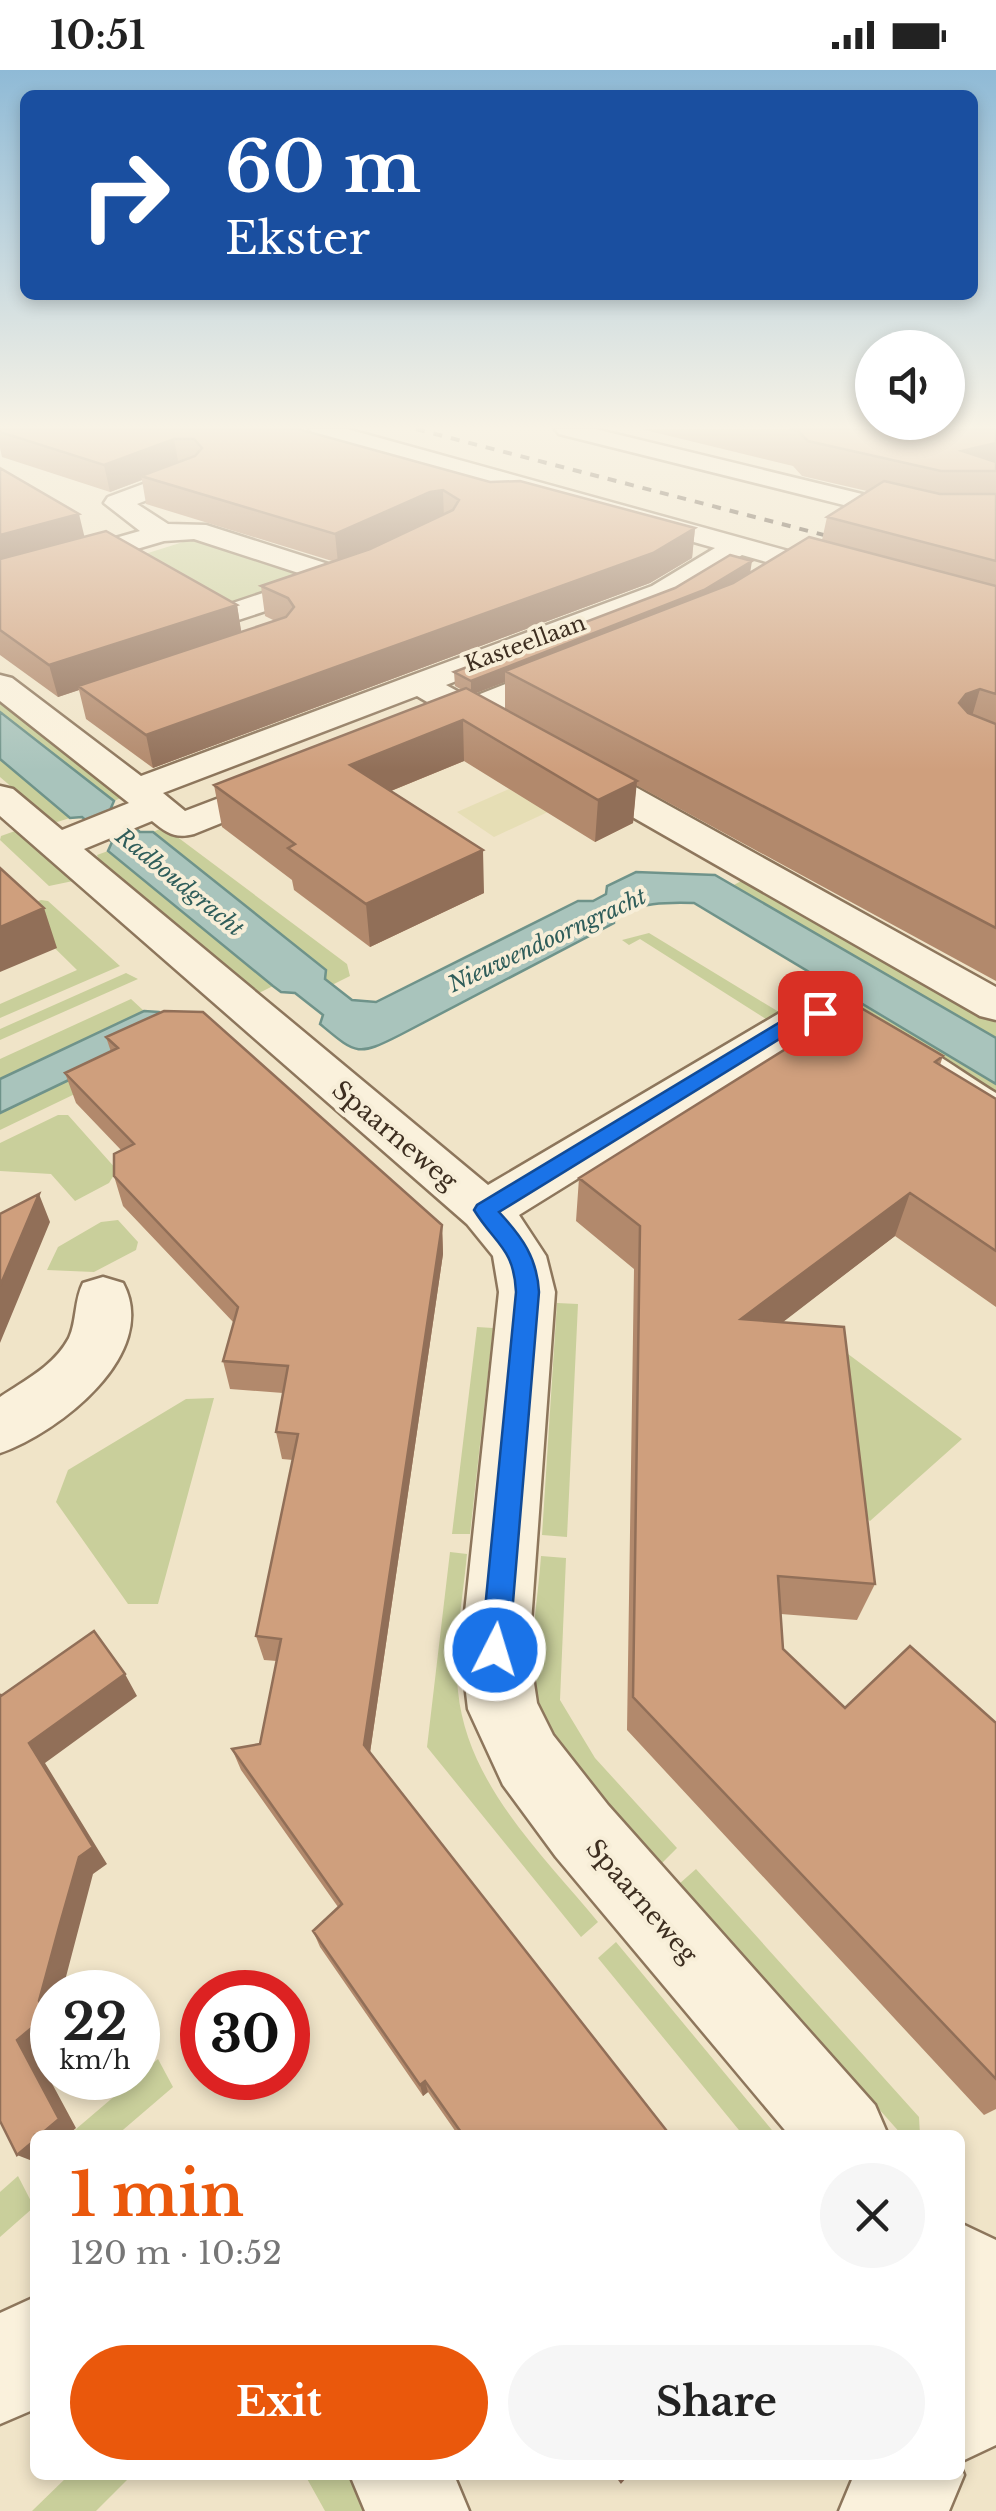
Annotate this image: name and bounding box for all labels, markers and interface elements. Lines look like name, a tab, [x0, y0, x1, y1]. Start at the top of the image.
text: 10:51	[50, 12, 145, 59]
text: 60 m	[225, 124, 421, 211]
icon: right	[60, 130, 190, 260]
text: Ekster	[225, 210, 370, 266]
map controls	[855, 330, 965, 440]
button: sound	[855, 330, 965, 440]
street label: Kasteellaan	[461, 609, 589, 678]
water label: Radboudgracht	[110, 822, 249, 942]
water label: Nieuwendoorngracht	[443, 883, 651, 999]
pin	[778, 971, 863, 1056]
icon: arrive	[793, 986, 848, 1041]
street label: Spaarneweg	[326, 1074, 464, 1197]
position arrow	[443, 1598, 547, 1702]
street label: Spaarneweg	[579, 1833, 705, 1970]
speed limit sign: 30	[180, 1970, 310, 2100]
text: 22	[62, 1991, 128, 2054]
text: km/h	[60, 2045, 130, 2076]
text: 1 min	[70, 2158, 244, 2232]
button: close	[820, 2163, 925, 2268]
text: 120 m · 10:52	[70, 2233, 282, 2273]
button: Exit	[70, 2345, 488, 2460]
button: Share	[508, 2345, 925, 2460]

